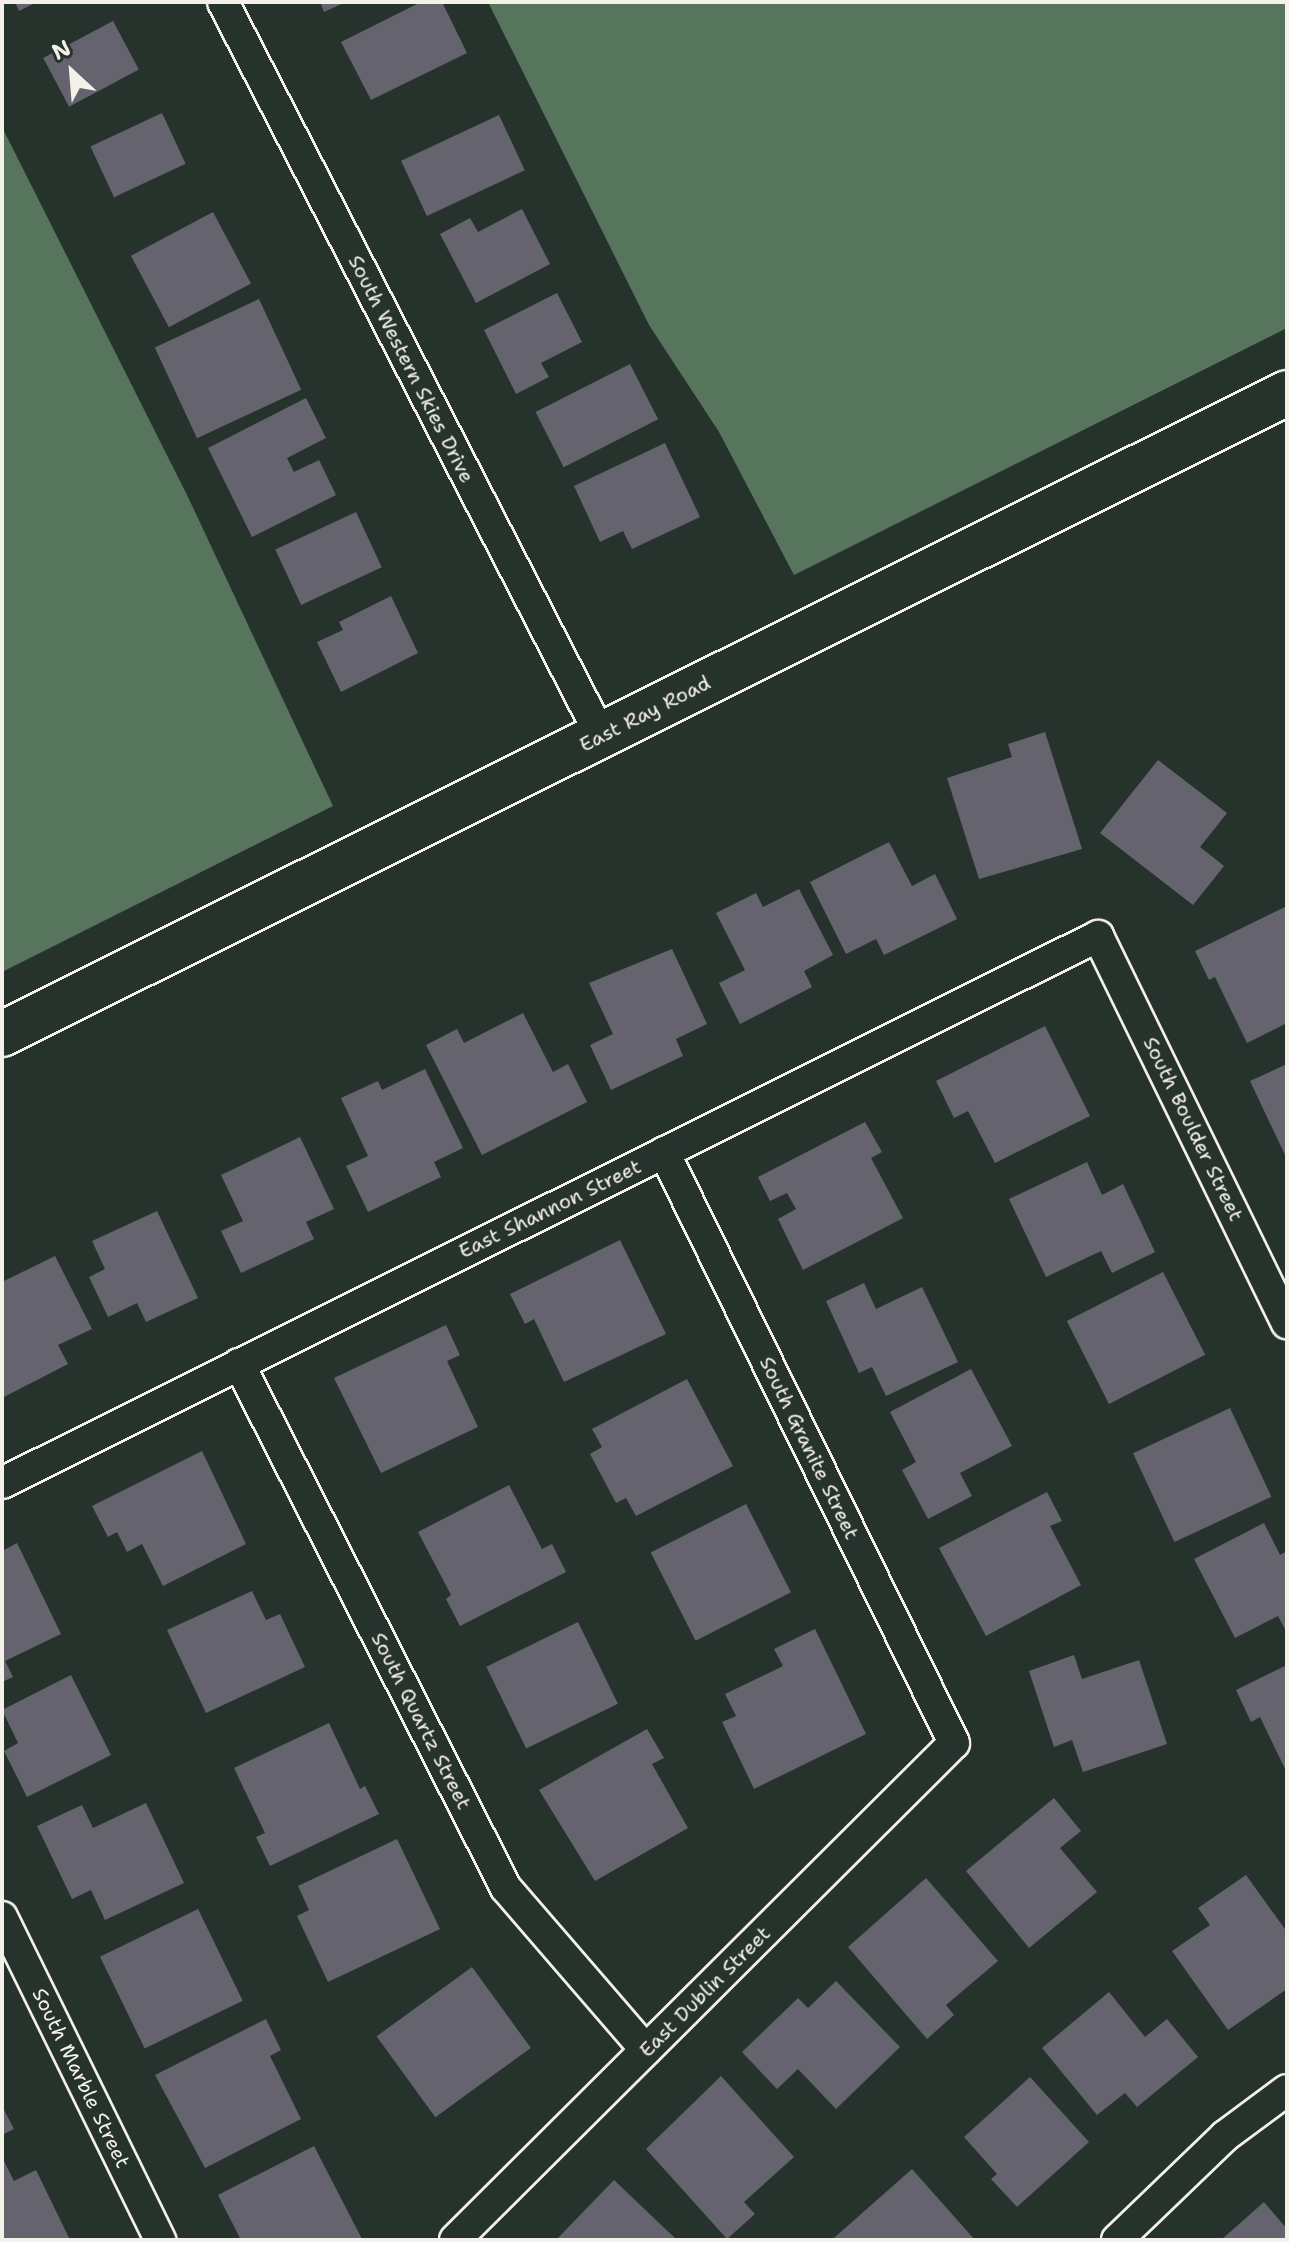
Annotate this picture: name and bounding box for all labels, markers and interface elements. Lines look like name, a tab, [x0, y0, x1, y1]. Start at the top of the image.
north arrow	[32, 32, 112, 112]
text: N	[47, 33, 75, 67]
street label: South Western Skies Drive	[343, 251, 479, 487]
street label: East Ray Road	[576, 671, 714, 757]
street label: South Boulder Street	[1138, 1033, 1248, 1225]
street label: East Shannon Street	[455, 1154, 645, 1264]
street label: South Granite Street	[754, 1353, 864, 1543]
street label: South Quartz Street	[366, 1629, 476, 1813]
street label: East Dublin Street	[635, 1922, 775, 2062]
street label: South Marble Street	[27, 1984, 135, 2172]

